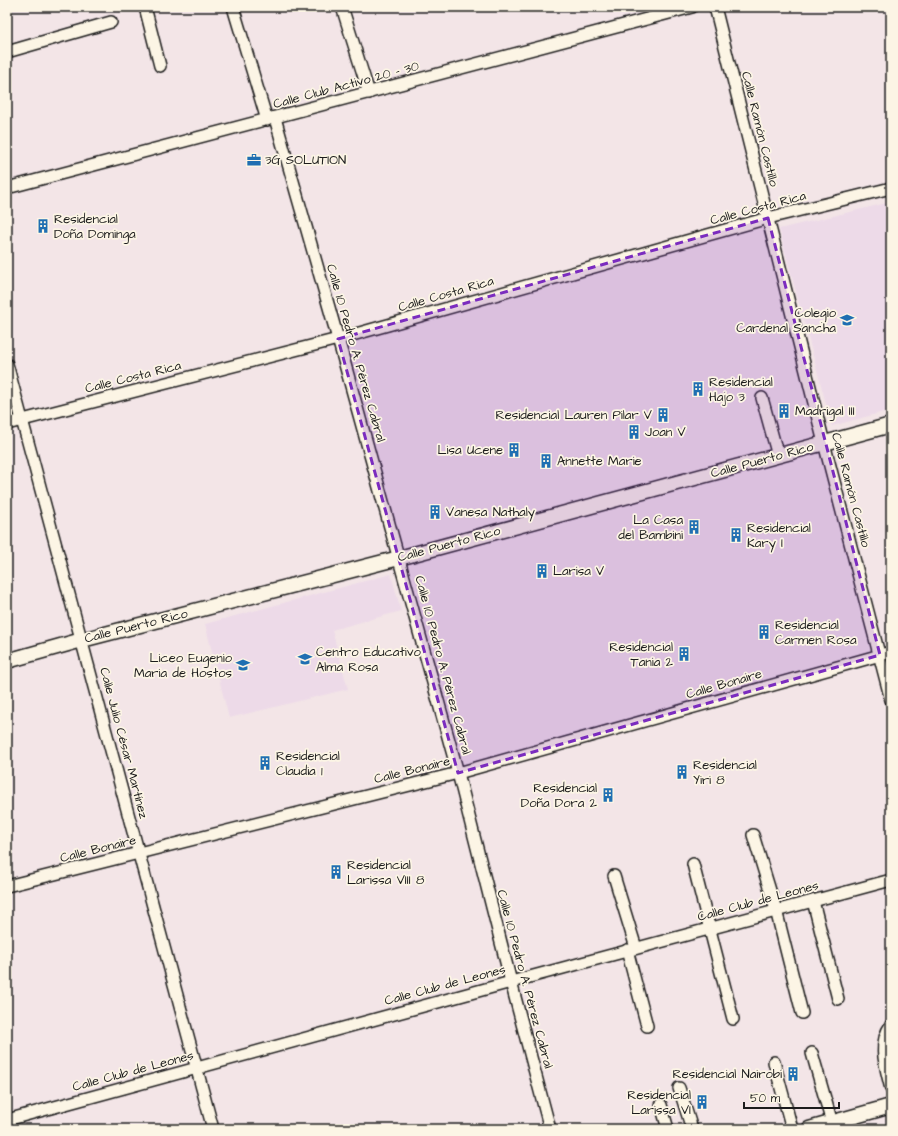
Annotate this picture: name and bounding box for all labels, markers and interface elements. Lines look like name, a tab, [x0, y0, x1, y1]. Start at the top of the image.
street label: Calle Club Activo 20 - 30	[271, 57, 421, 113]
street label: Calle Ramón Castillo	[737, 70, 783, 189]
place label: 3G SOLUTION	[265, 151, 346, 169]
office icon: 3G SOLUTION	[246, 152, 262, 168]
street label: Calle Costa Rica	[708, 186, 808, 229]
place label: Residencial Doña Dominga	[54, 210, 136, 244]
building icon: Residencial Doña Dominga	[35, 218, 51, 234]
street label: Calle 10 Pedro A. Pérez Cabral	[322, 262, 390, 444]
street label: Calle Costa Rica	[396, 272, 496, 316]
place label: Colegio Cardenal Sancha	[736, 304, 837, 337]
school or university icon: Colegio Cardenal Sancha	[839, 312, 855, 328]
street label: Calle Costa Rica	[83, 356, 183, 398]
place label: Residencial Hajo 3	[709, 373, 773, 406]
building icon: Residencial Hajo 3	[690, 381, 706, 397]
place label: Madrigal III	[795, 402, 855, 421]
building icon: Madrigal III	[776, 403, 792, 419]
place label: Residencial Lauren Pilar V	[495, 406, 652, 424]
building icon: Residencial Lauren Pilar V	[655, 407, 671, 423]
place label: Joan V	[645, 423, 686, 441]
building icon: Joan V	[626, 424, 642, 440]
street label: Calle Ramón Castillo	[827, 431, 875, 550]
street label: Calle Puerto Rico	[709, 437, 816, 482]
place label: Lisa Ucene	[438, 441, 503, 459]
building icon: Lisa Ucene	[506, 442, 522, 458]
place label: Annette Marie	[557, 452, 642, 470]
building icon: Annette Marie	[538, 453, 554, 469]
place label: Vanesa Nathaly	[446, 503, 535, 522]
building icon: Vanesa Nathaly	[427, 504, 443, 520]
place label: La Casa del Bambini	[618, 511, 683, 544]
building icon: La Casa del Bambini	[686, 519, 702, 535]
place label: Residencial Kary I	[747, 519, 811, 553]
street label: Calle Puerto Rico	[396, 521, 503, 566]
building icon: Residencial Kary I	[728, 527, 744, 543]
place label: Larisa V	[553, 562, 604, 580]
building icon: Larisa V	[534, 563, 550, 579]
street label: Calle 10 Pedro A. Pérez Cabral	[410, 574, 476, 756]
street label: Calle Puerto Rico	[82, 604, 190, 648]
place label: Residencial Carmen Rosa	[775, 616, 857, 649]
building icon: Residencial Carmen Rosa	[756, 624, 772, 640]
place label: Residencial Tania 2	[609, 638, 674, 671]
place label: Centro Educativo Alma Rosa	[316, 643, 421, 676]
building icon: Residencial Tania 2	[676, 646, 692, 662]
place label: Liceo Eugenio Maria de Hostos	[134, 649, 233, 682]
school or university icon: Centro Educativo Alma Rosa	[297, 651, 313, 667]
school or university icon: Liceo Eugenio Maria de Hostos	[235, 657, 251, 673]
street label: Calle Julio César Martínez	[95, 665, 153, 821]
street label: Calle Bonaire	[684, 665, 764, 703]
place label: Residencial Claudia 1	[276, 747, 340, 780]
street label: Calle Bonaire	[372, 752, 452, 788]
building icon: Residencial Claudia 1	[257, 755, 273, 771]
place label: Residencial Yiri 8	[693, 756, 757, 789]
building icon: Residencial Yiri 8	[674, 764, 690, 780]
place label: Residencial Doña Dora 2	[521, 779, 598, 812]
building icon: Residencial Doña Dora 2	[600, 787, 616, 803]
street label: Calle Bonaire	[58, 831, 138, 867]
place label: Residencial Larissa VIII 8	[347, 856, 425, 889]
building icon: Residencial Larissa VIII 8	[328, 864, 344, 880]
street label: Calle Club de Leones	[695, 876, 821, 926]
street label: Calle 10 Pedro A. Pérez Cabral	[492, 888, 558, 1070]
street label: Calle Club de Leones	[382, 960, 508, 1010]
street label: Calle Club de Leones	[70, 1046, 196, 1096]
place label: Residencial Nairobi	[672, 1065, 782, 1083]
building icon: Residencial Nairobi	[785, 1066, 801, 1082]
scale bar	[744, 1084, 839, 1110]
place label: Residencial Larissa VI	[627, 1086, 691, 1119]
text: 50 m	[750, 1090, 781, 1107]
building icon: Residencial Larissa VI	[694, 1094, 710, 1110]

